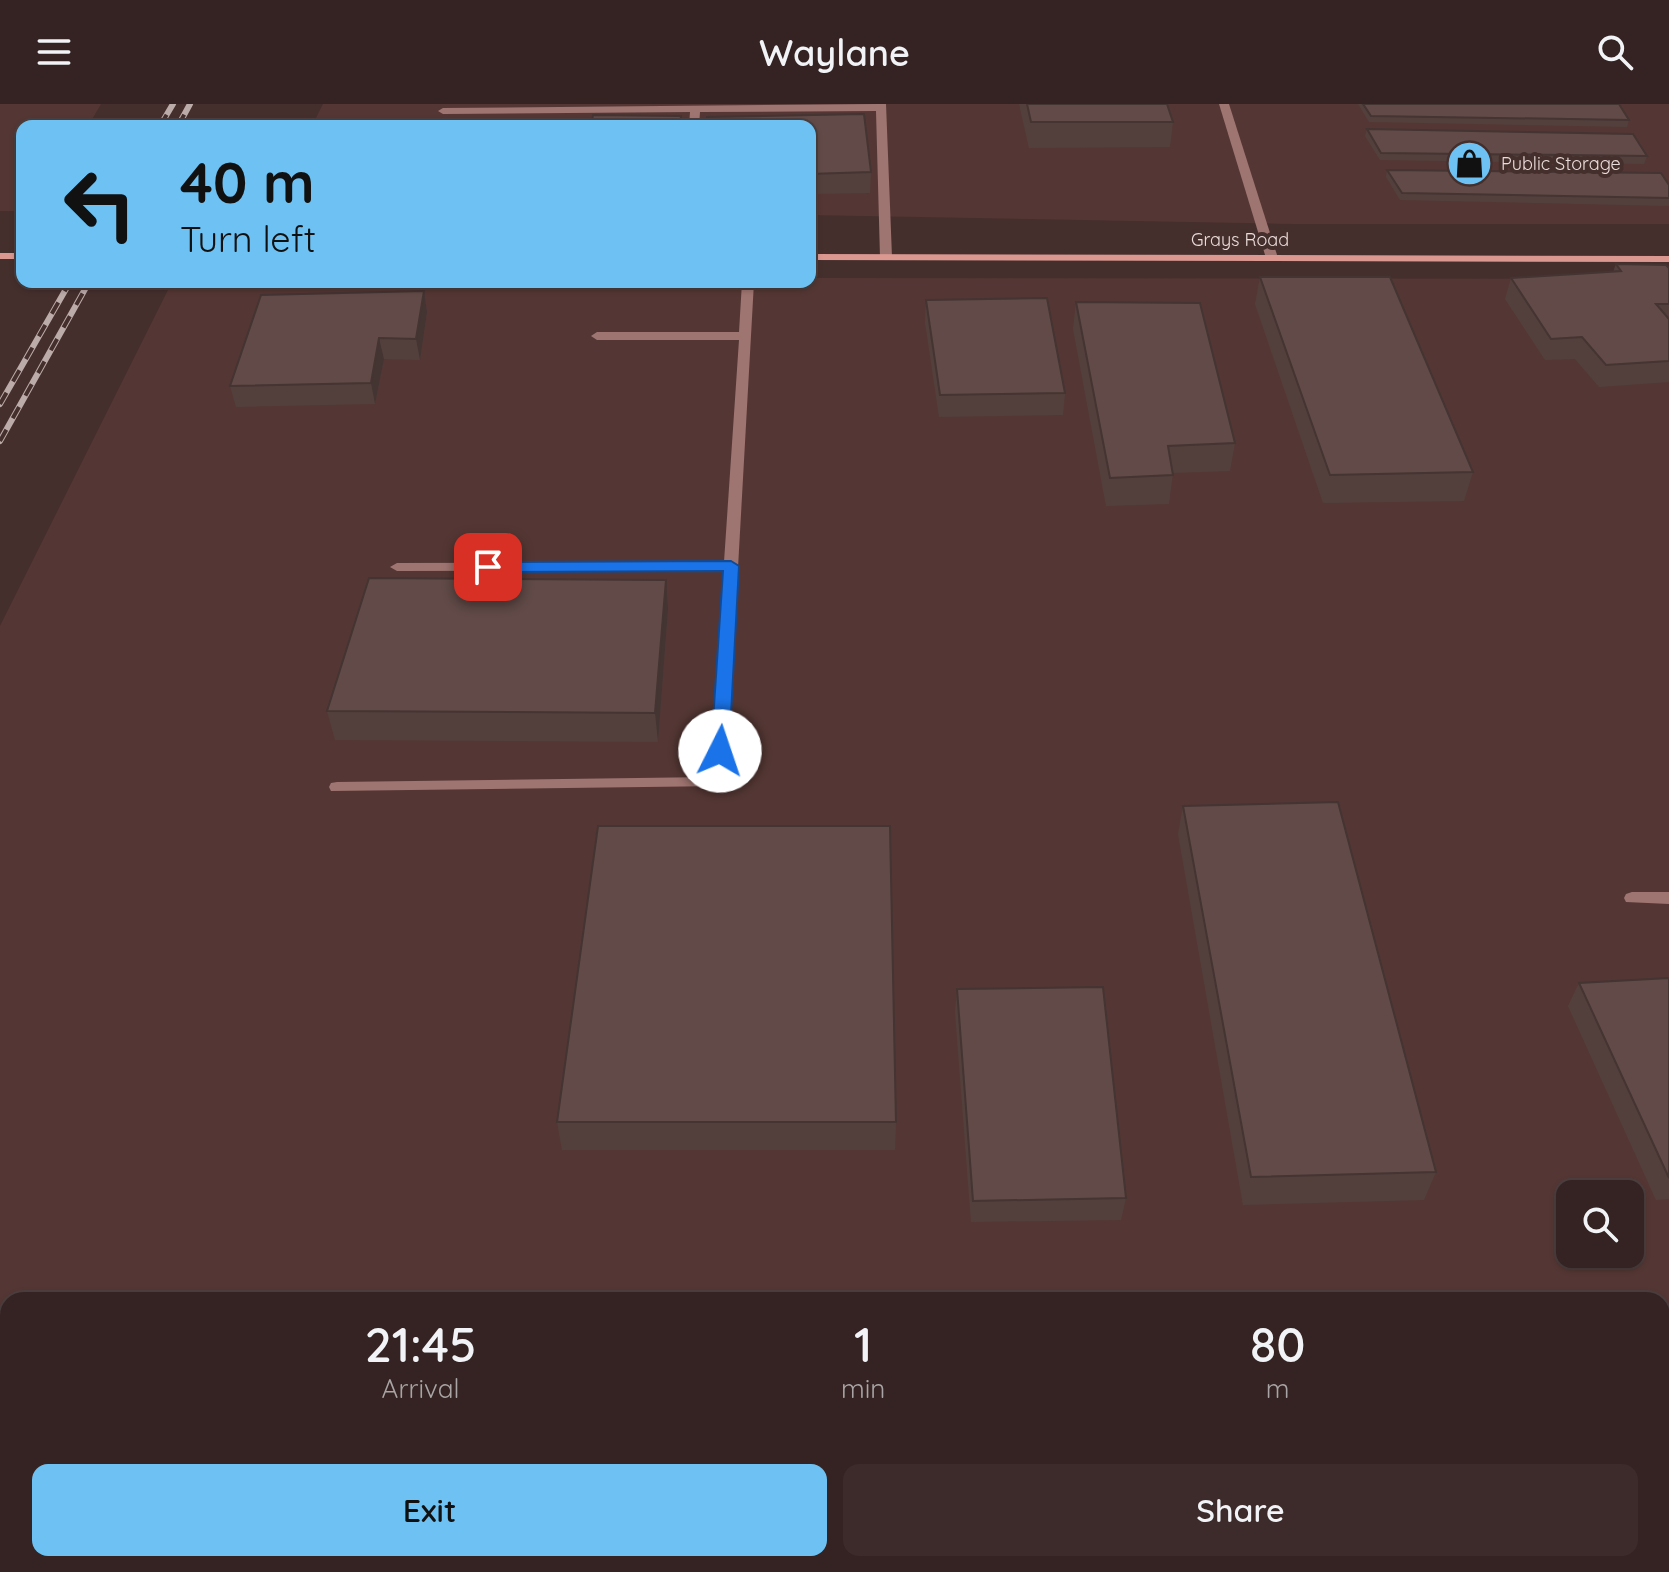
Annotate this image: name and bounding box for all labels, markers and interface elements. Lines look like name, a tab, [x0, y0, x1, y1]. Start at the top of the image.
icon: menu	[32, 30, 76, 74]
text: Waylane	[759, 30, 910, 75]
icon: search	[1593, 30, 1637, 74]
shop icon: Public Storage	[1446, 140, 1494, 188]
text: 40 m	[180, 147, 315, 217]
icon: left	[48, 152, 152, 256]
place label: Public Storage	[1501, 152, 1621, 175]
text: Turn left	[180, 216, 316, 261]
street label: Grays Road	[1191, 228, 1289, 251]
pin	[454, 533, 522, 601]
icon: arrive	[466, 545, 510, 589]
position arrow	[678, 709, 762, 793]
map controls	[1556, 1180, 1644, 1268]
button: search	[1556, 1180, 1644, 1268]
text: 21:45	[365, 1314, 476, 1374]
text: 1	[854, 1314, 872, 1374]
text: 80	[1250, 1314, 1305, 1374]
text: Arrival	[382, 1372, 459, 1405]
text: min	[841, 1372, 885, 1405]
text: m	[1266, 1372, 1290, 1405]
button: Exit	[32, 1464, 827, 1556]
button: Share	[843, 1464, 1638, 1556]

